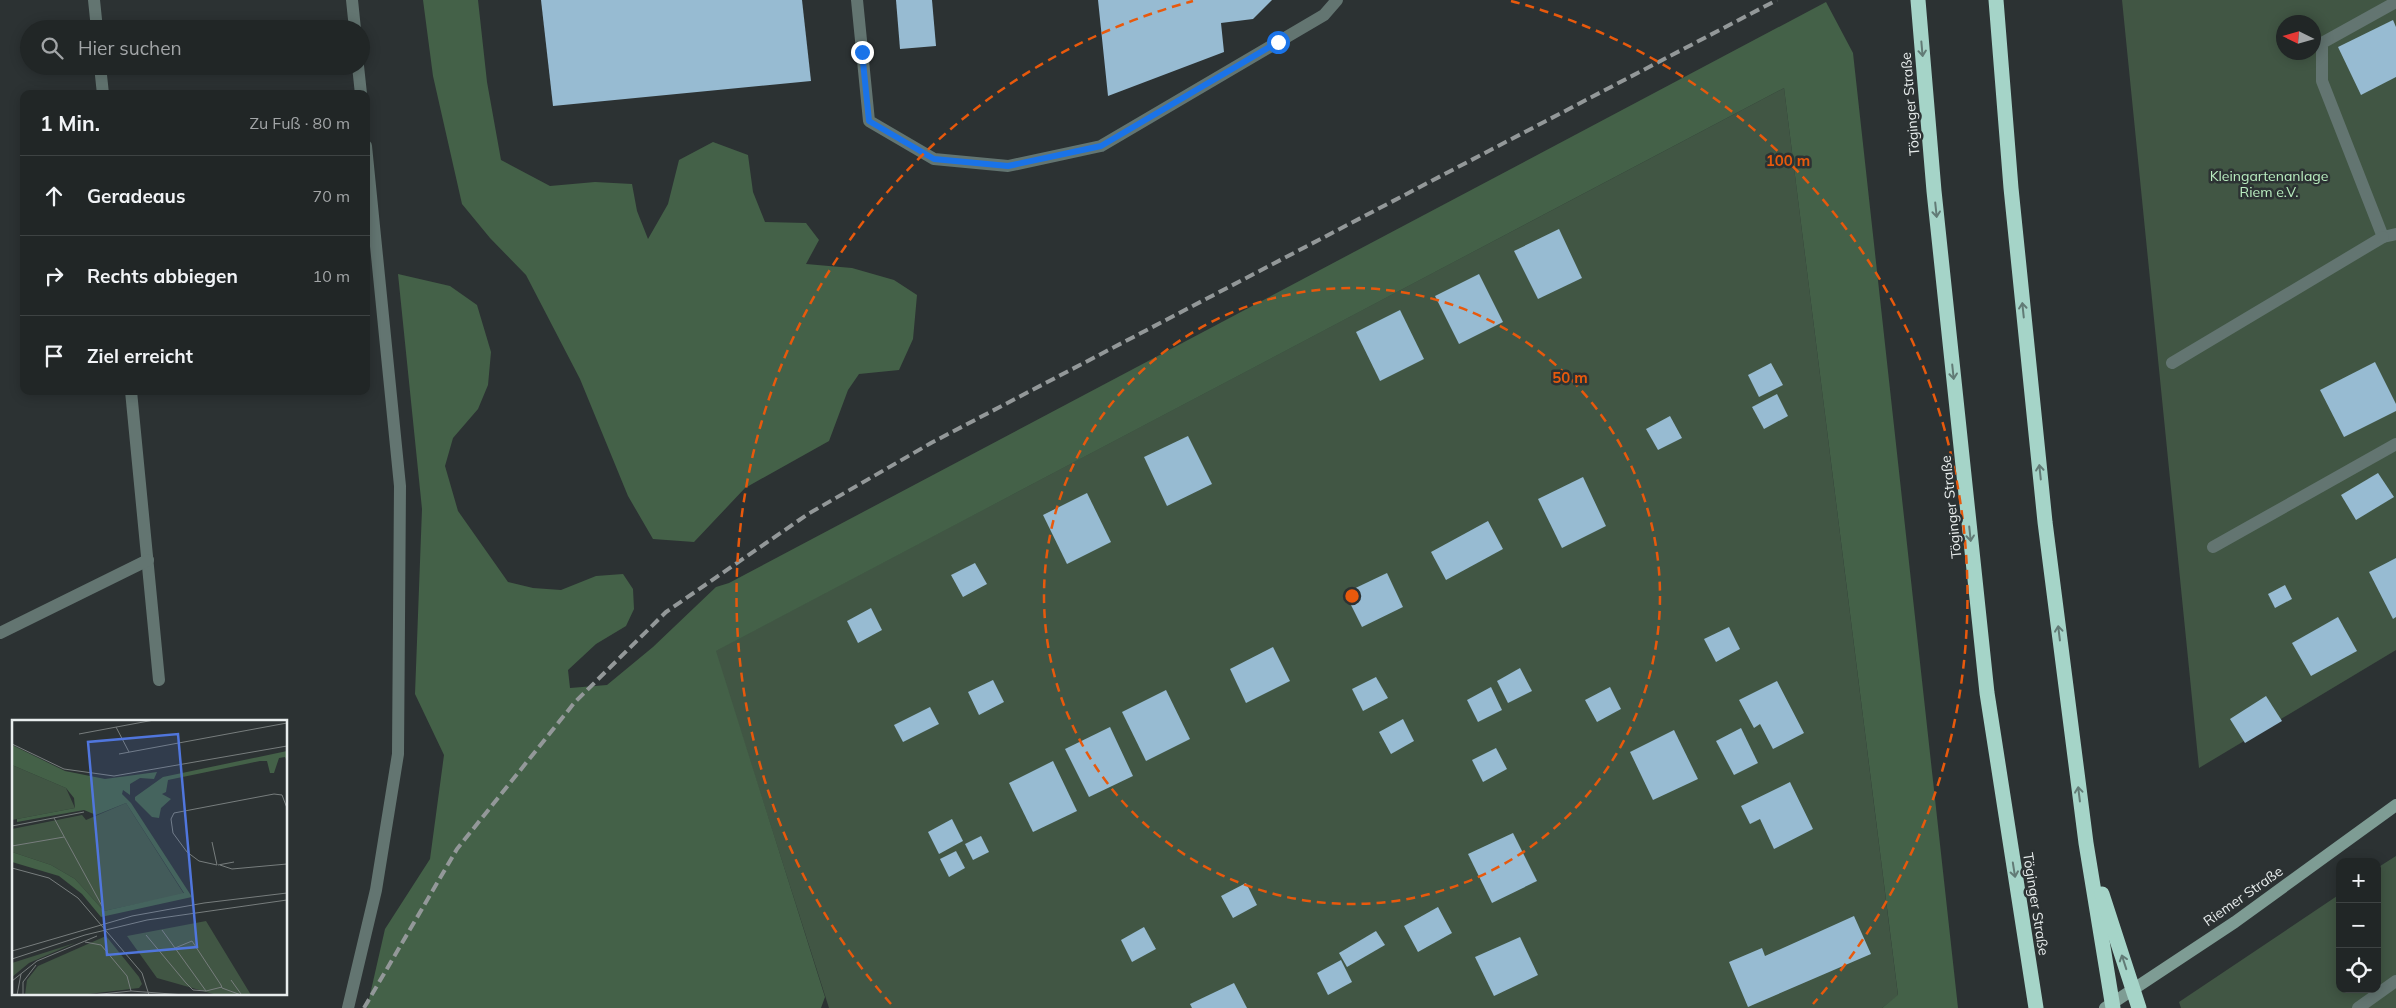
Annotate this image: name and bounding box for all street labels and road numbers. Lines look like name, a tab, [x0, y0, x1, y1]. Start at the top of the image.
street label: Töginger Straße	[1897, 52, 1923, 156]
street label: Töginger Straße	[1937, 455, 1965, 559]
street label: Töginger Straße	[2019, 851, 2053, 957]
street label: Riemer Straße	[2200, 862, 2286, 930]

